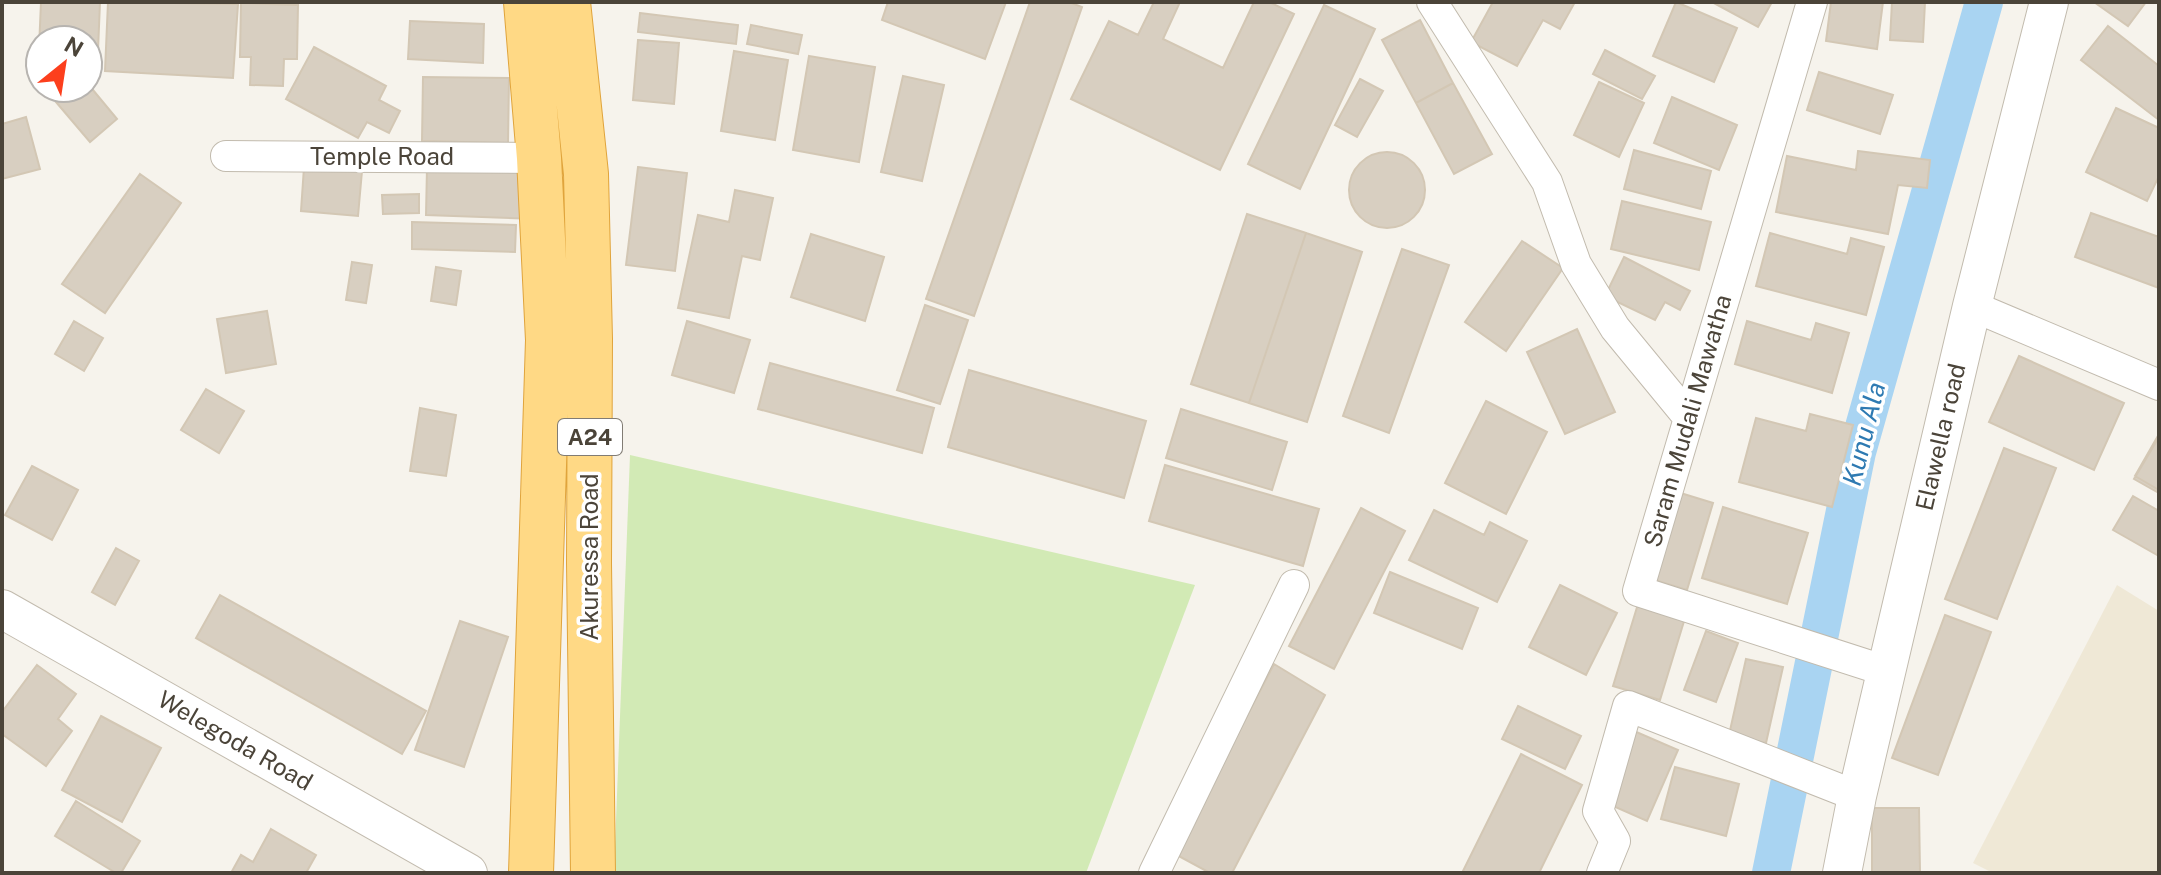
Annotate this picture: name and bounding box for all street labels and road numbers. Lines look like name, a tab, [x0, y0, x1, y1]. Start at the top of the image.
street label: Temple Road	[310, 142, 454, 170]
street label: Saram Mudali Mawatha	[1638, 291, 1737, 550]
street label: Elawella road	[1910, 361, 1971, 513]
road number: A24	[558, 419, 622, 455]
street label: Akuressa Road	[575, 473, 603, 641]
street label: Welegoda Road	[153, 685, 318, 796]

